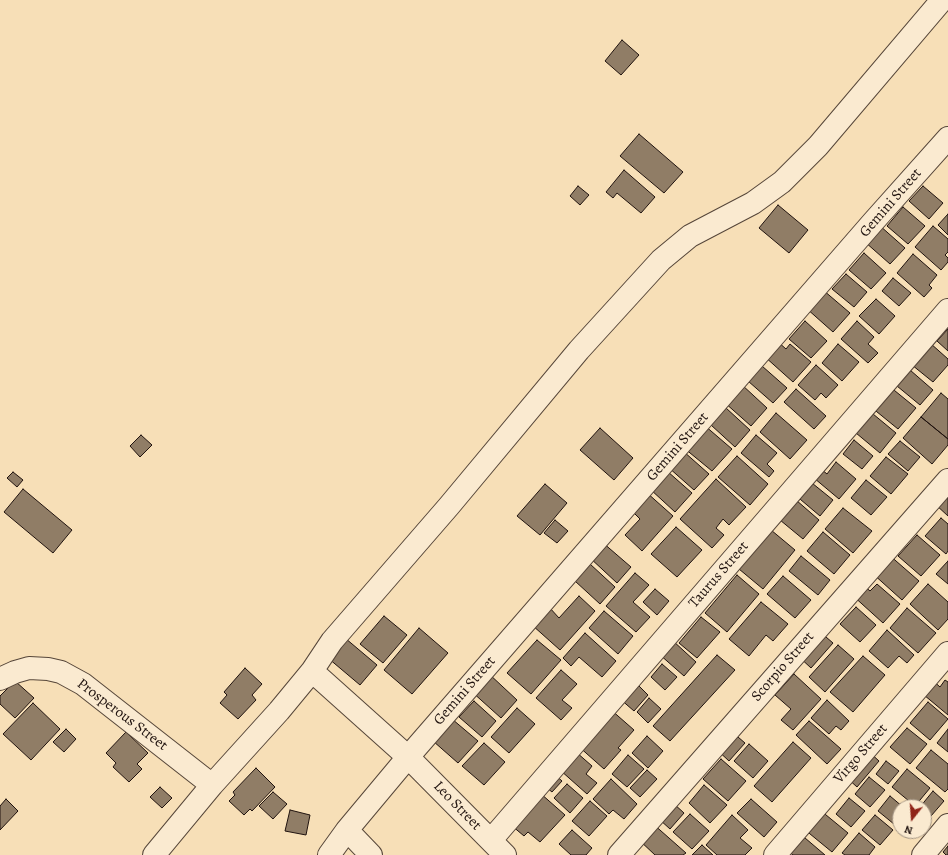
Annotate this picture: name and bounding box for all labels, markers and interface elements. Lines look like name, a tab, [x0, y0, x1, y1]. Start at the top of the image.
street label: Gemini Street	[856, 165, 926, 241]
street label: Gemini Street	[643, 409, 713, 485]
street label: Taurus Street	[685, 538, 753, 612]
street label: Scorpio Street	[748, 628, 818, 706]
street label: Gemini Street	[430, 653, 500, 729]
street label: Prosperous Street	[73, 675, 171, 755]
street label: Virgo Street	[830, 720, 892, 788]
street label: Leo Street	[429, 778, 485, 834]
north arrow	[892, 799, 932, 839]
text: N	[903, 822, 915, 838]

